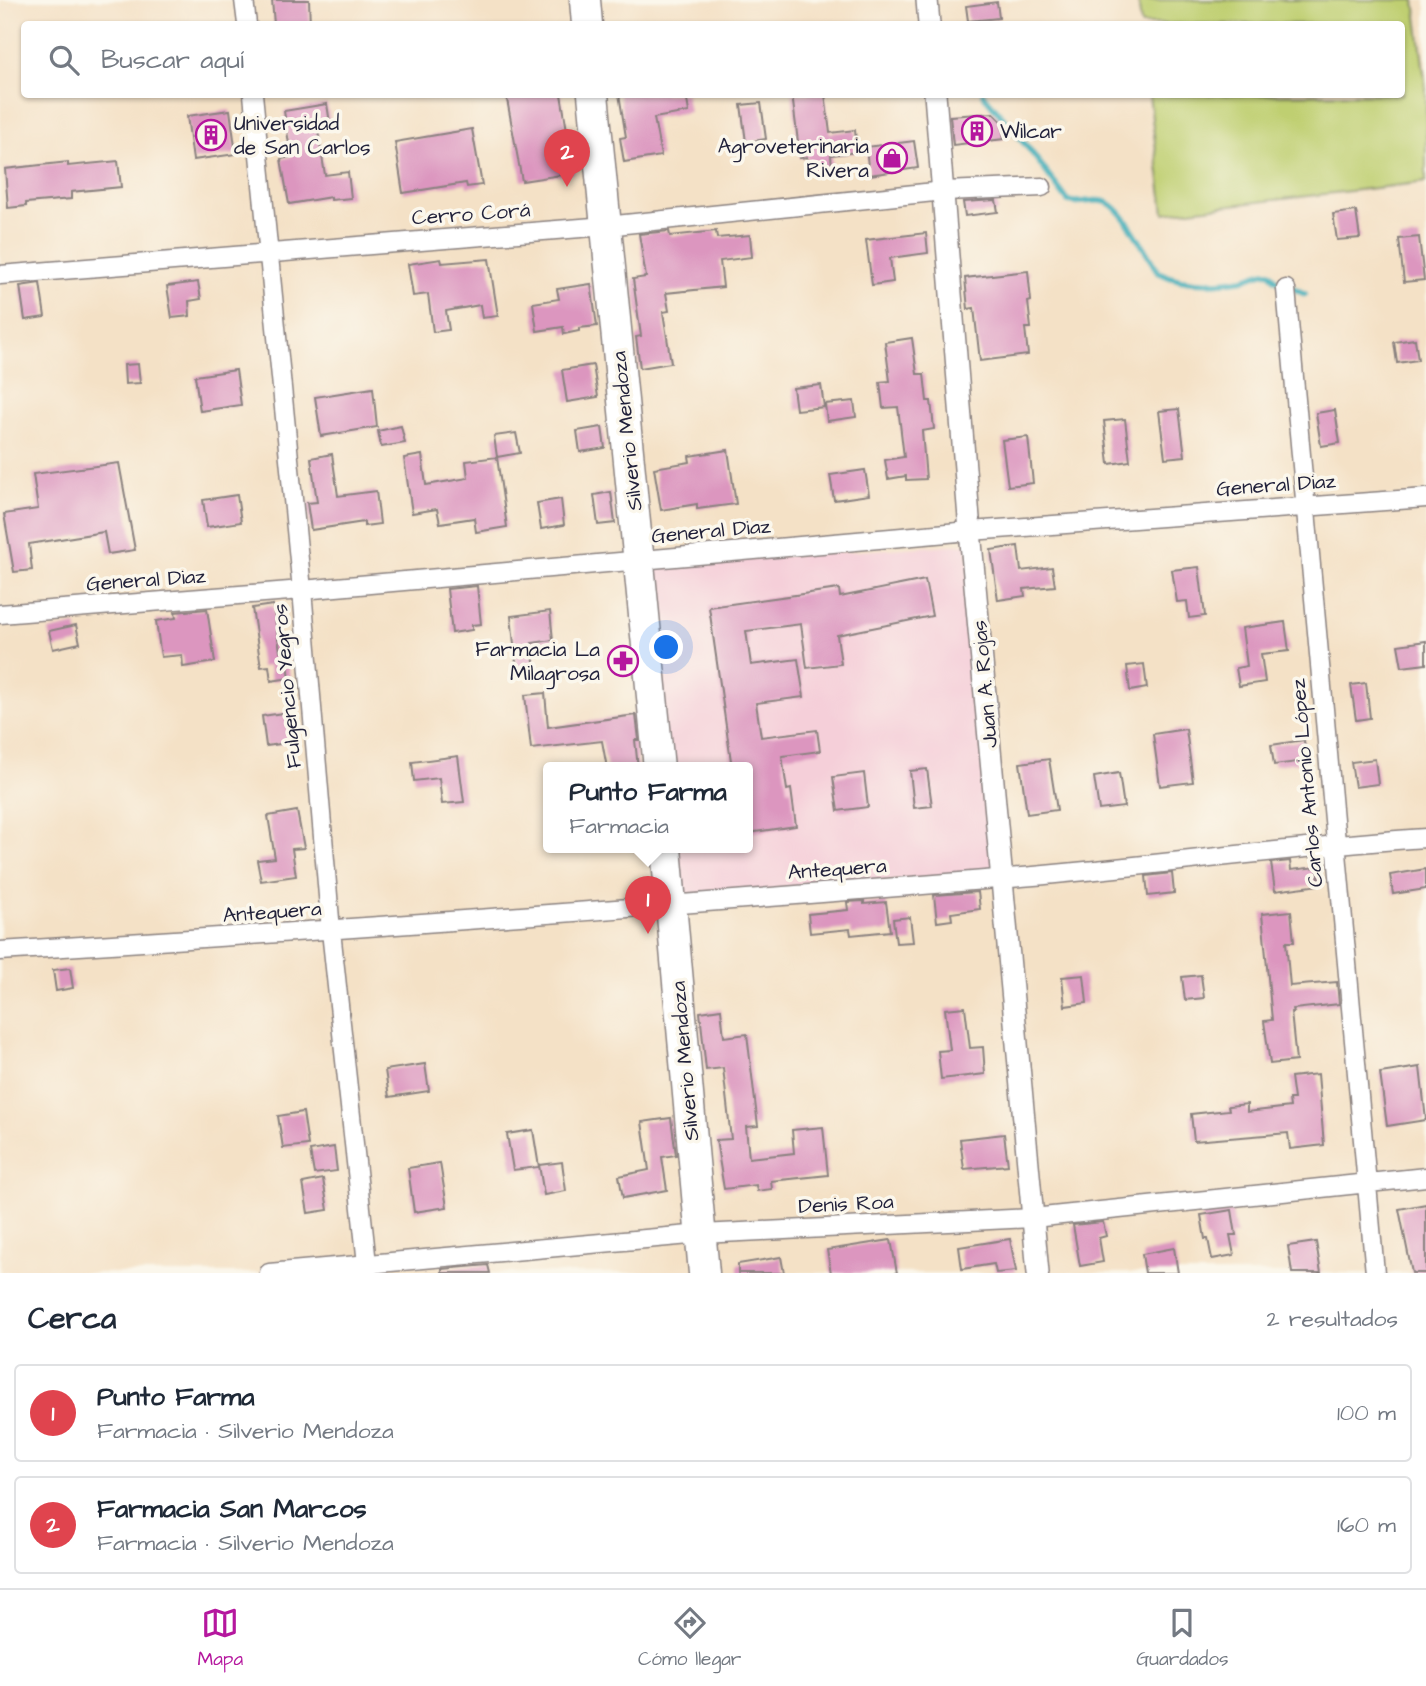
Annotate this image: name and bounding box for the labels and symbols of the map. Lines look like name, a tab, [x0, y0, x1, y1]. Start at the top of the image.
place label: Universidad de San Carlos	[234, 109, 370, 162]
building icon: Wilcar	[960, 114, 994, 148]
place label: Wilcar	[1000, 117, 1062, 146]
building icon: Universidad de San Carlos	[194, 118, 228, 152]
pin: 2	[544, 129, 590, 187]
place label: Agroveterinaria Rivera	[718, 132, 869, 185]
shop icon: Agroveterinaria Rivera	[875, 141, 909, 175]
street label: Cerro Corá	[411, 195, 531, 233]
street label: Silverio Mendoza	[604, 350, 650, 512]
street label: General Diaz	[1215, 466, 1337, 504]
street label: General Diaz	[650, 511, 772, 551]
street label: General Diaz	[85, 561, 207, 599]
street label: Fulgencio Yegros	[265, 602, 311, 770]
street label: Juan A. Rojas	[965, 619, 1005, 749]
your location	[649, 630, 683, 664]
place label: Farmacia La Milagrosa	[475, 635, 600, 690]
pharmacy icon: Farmacia La Milagrosa	[606, 644, 640, 678]
street label: Carlos Antonio López	[1283, 677, 1332, 888]
street label: Antequera	[787, 851, 888, 887]
pin: 1	[625, 876, 671, 934]
street label: Antequera	[222, 894, 323, 930]
street label: Silverio Mendoza	[664, 980, 706, 1142]
street label: Denis Roa	[798, 1187, 895, 1221]

